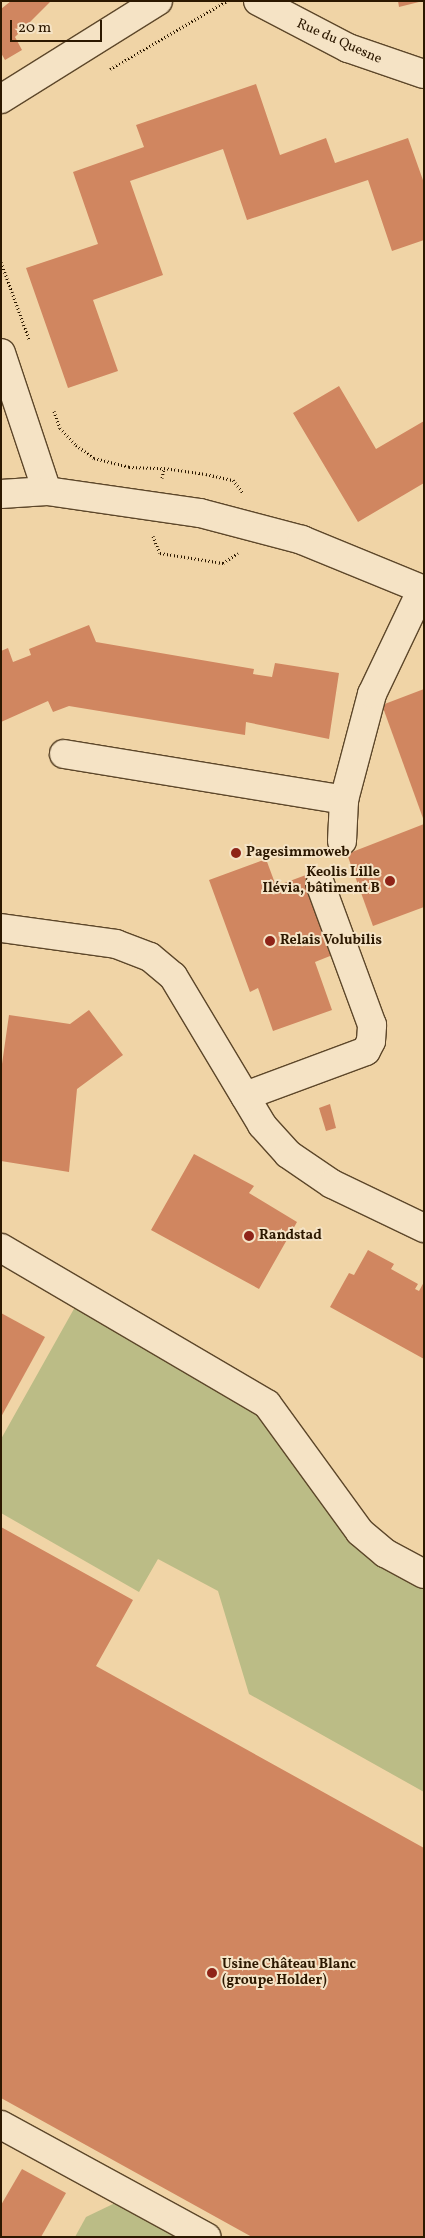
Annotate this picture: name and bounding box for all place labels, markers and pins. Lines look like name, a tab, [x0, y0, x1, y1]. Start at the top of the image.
place label: Pagesimmoweb	[246, 845, 350, 861]
marker: Pagesimmoweb	[230, 847, 242, 859]
place label: Keolis Lille Ilévia, bâtiment B	[263, 865, 380, 898]
marker: Keolis Lille Ilévia, bâtiment B	[384, 875, 396, 887]
place label: Relais Volubilis	[280, 933, 382, 949]
marker: Relais Volubilis	[264, 935, 276, 947]
place label: Randstad	[259, 1228, 322, 1244]
marker: Randstad	[243, 1230, 255, 1242]
place label: Usine Château Blanc (groupe Holder)	[222, 1957, 356, 1990]
marker: Usine Château Blanc (groupe Holder)	[206, 1967, 218, 1979]

